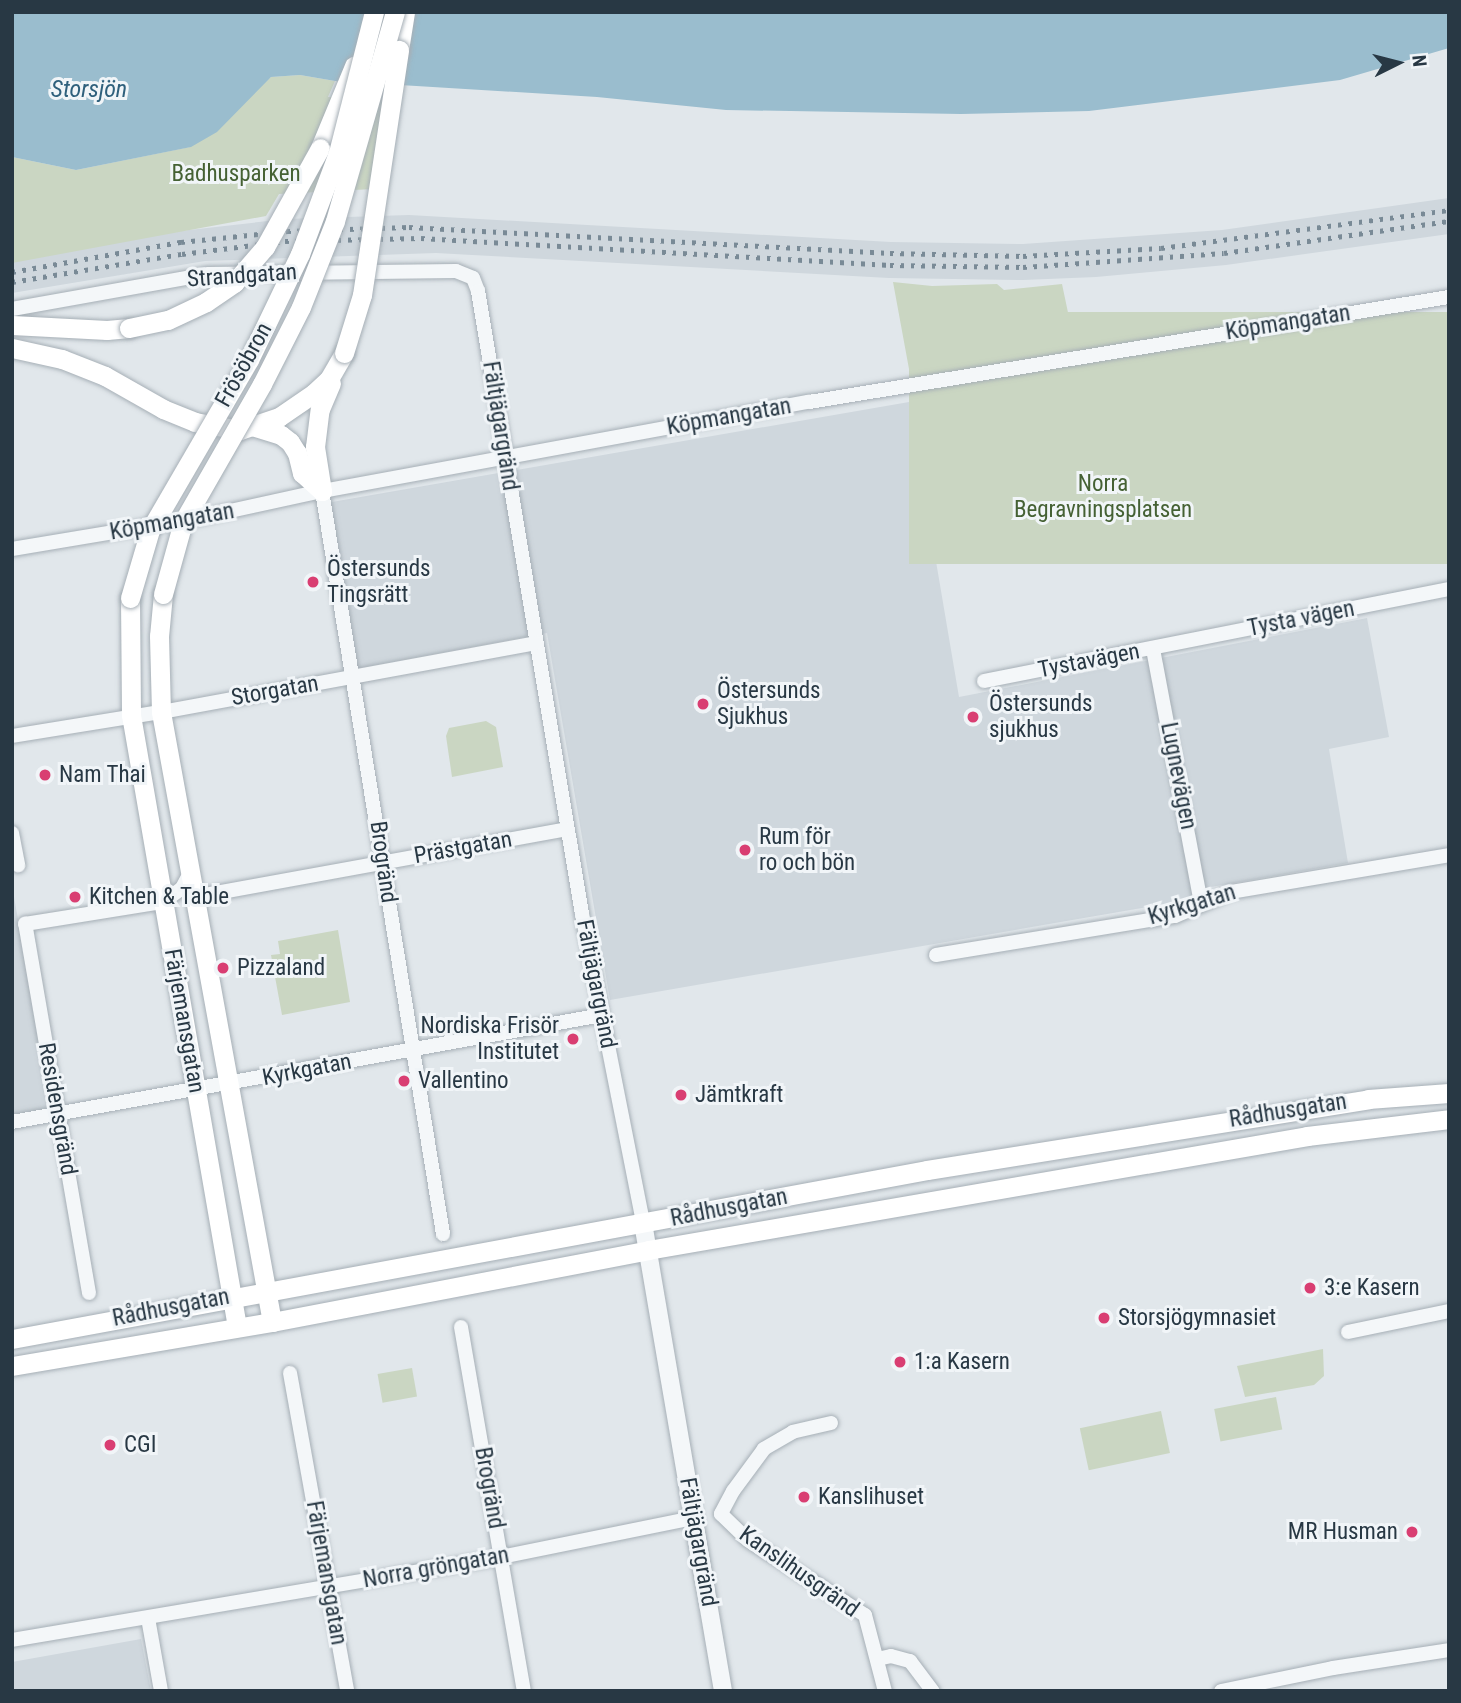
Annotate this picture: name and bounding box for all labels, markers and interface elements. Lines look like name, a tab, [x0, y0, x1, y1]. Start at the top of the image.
north arrow	[1363, 28, 1433, 98]
text: N	[1407, 54, 1431, 68]
water label: Storsjön	[51, 76, 127, 104]
park label: Badhusparken	[171, 160, 301, 188]
street label: Strandgatan	[186, 258, 298, 294]
street label: Köpmangatan	[1224, 300, 1352, 346]
street label: Frösöbron	[210, 318, 278, 412]
street label: Fältjägargränd	[476, 359, 524, 493]
street label: Köpmangatan	[665, 392, 793, 442]
park label: Norra Begravningsplatsen	[1014, 470, 1192, 524]
street label: Köpmangatan	[108, 497, 236, 547]
place label: Östersunds Tingsrätt	[327, 555, 431, 609]
marker: Östersunds Tingsrätt	[305, 574, 321, 590]
street label: Tysta vägen	[1245, 595, 1357, 643]
street label: Tystavägen	[1036, 638, 1142, 684]
street label: Storgatan	[229, 670, 321, 712]
place label: Östersunds Sjukhus	[717, 677, 821, 731]
place label: Östersunds sjukhus	[989, 690, 1093, 744]
marker: Östersunds Sjukhus	[695, 696, 711, 712]
marker: Östersunds sjukhus	[963, 707, 983, 727]
street label: Lugnevägen	[1154, 720, 1202, 832]
place label: Nam Thai	[59, 761, 146, 789]
marker: Nam Thai	[37, 767, 53, 783]
street label: Brogränd	[364, 819, 402, 905]
place label: Rum för ro och bön	[759, 823, 855, 877]
street label: Prästgatan	[412, 826, 514, 870]
marker: Rum för ro och bön	[737, 842, 753, 858]
street label: Kyrkgatan	[1145, 879, 1239, 931]
place label: Kitchen & Table	[89, 883, 229, 911]
marker: Kitchen & Table	[67, 889, 83, 905]
street label: Fältjägargränd	[570, 917, 622, 1051]
street label: Färjemansgatan	[158, 947, 210, 1095]
place label: Pizzaland	[237, 954, 325, 982]
marker: Pizzaland	[215, 960, 231, 976]
place label: Nordiska Frisör Institutet	[420, 1012, 559, 1066]
marker: Nordiska Frisör Institutet	[565, 1031, 581, 1047]
street label: Residensgränd	[32, 1041, 82, 1177]
street label: Kyrkgatan	[260, 1048, 354, 1092]
place label: Vallentino	[418, 1067, 509, 1095]
marker: Vallentino	[396, 1073, 412, 1089]
place label: Jämtkraft	[695, 1081, 783, 1109]
marker: Jämtkraft	[673, 1087, 689, 1103]
street label: Rådhusgatan	[1227, 1088, 1349, 1134]
street label: Rådhusgatan	[668, 1183, 790, 1233]
place label: 3:e Kasern	[1324, 1274, 1420, 1302]
marker: 3:e Kasern	[1302, 1280, 1318, 1296]
street label: Rådhusgatan	[110, 1283, 232, 1333]
place label: Storsjögymnasiet	[1118, 1304, 1276, 1332]
marker: Storsjögymnasiet	[1096, 1310, 1112, 1326]
place label: 1:a Kasern	[914, 1348, 1010, 1376]
marker: 1:a Kasern	[892, 1354, 908, 1370]
place label: CGI	[124, 1431, 156, 1459]
marker: CGI	[102, 1437, 118, 1453]
street label: Brogränd	[468, 1445, 510, 1531]
street label: Fältjägargränd	[673, 1475, 723, 1609]
place label: Kanslihuset	[818, 1483, 924, 1511]
marker: Kanslihuset	[796, 1489, 812, 1505]
street label: Färjemansgatan	[300, 1499, 352, 1647]
place label: MR Husman	[1288, 1518, 1398, 1546]
street label: Kanslihusgränd	[734, 1521, 864, 1623]
marker: MR Husman	[1404, 1524, 1420, 1540]
street label: Norra gröngatan	[361, 1542, 511, 1594]

